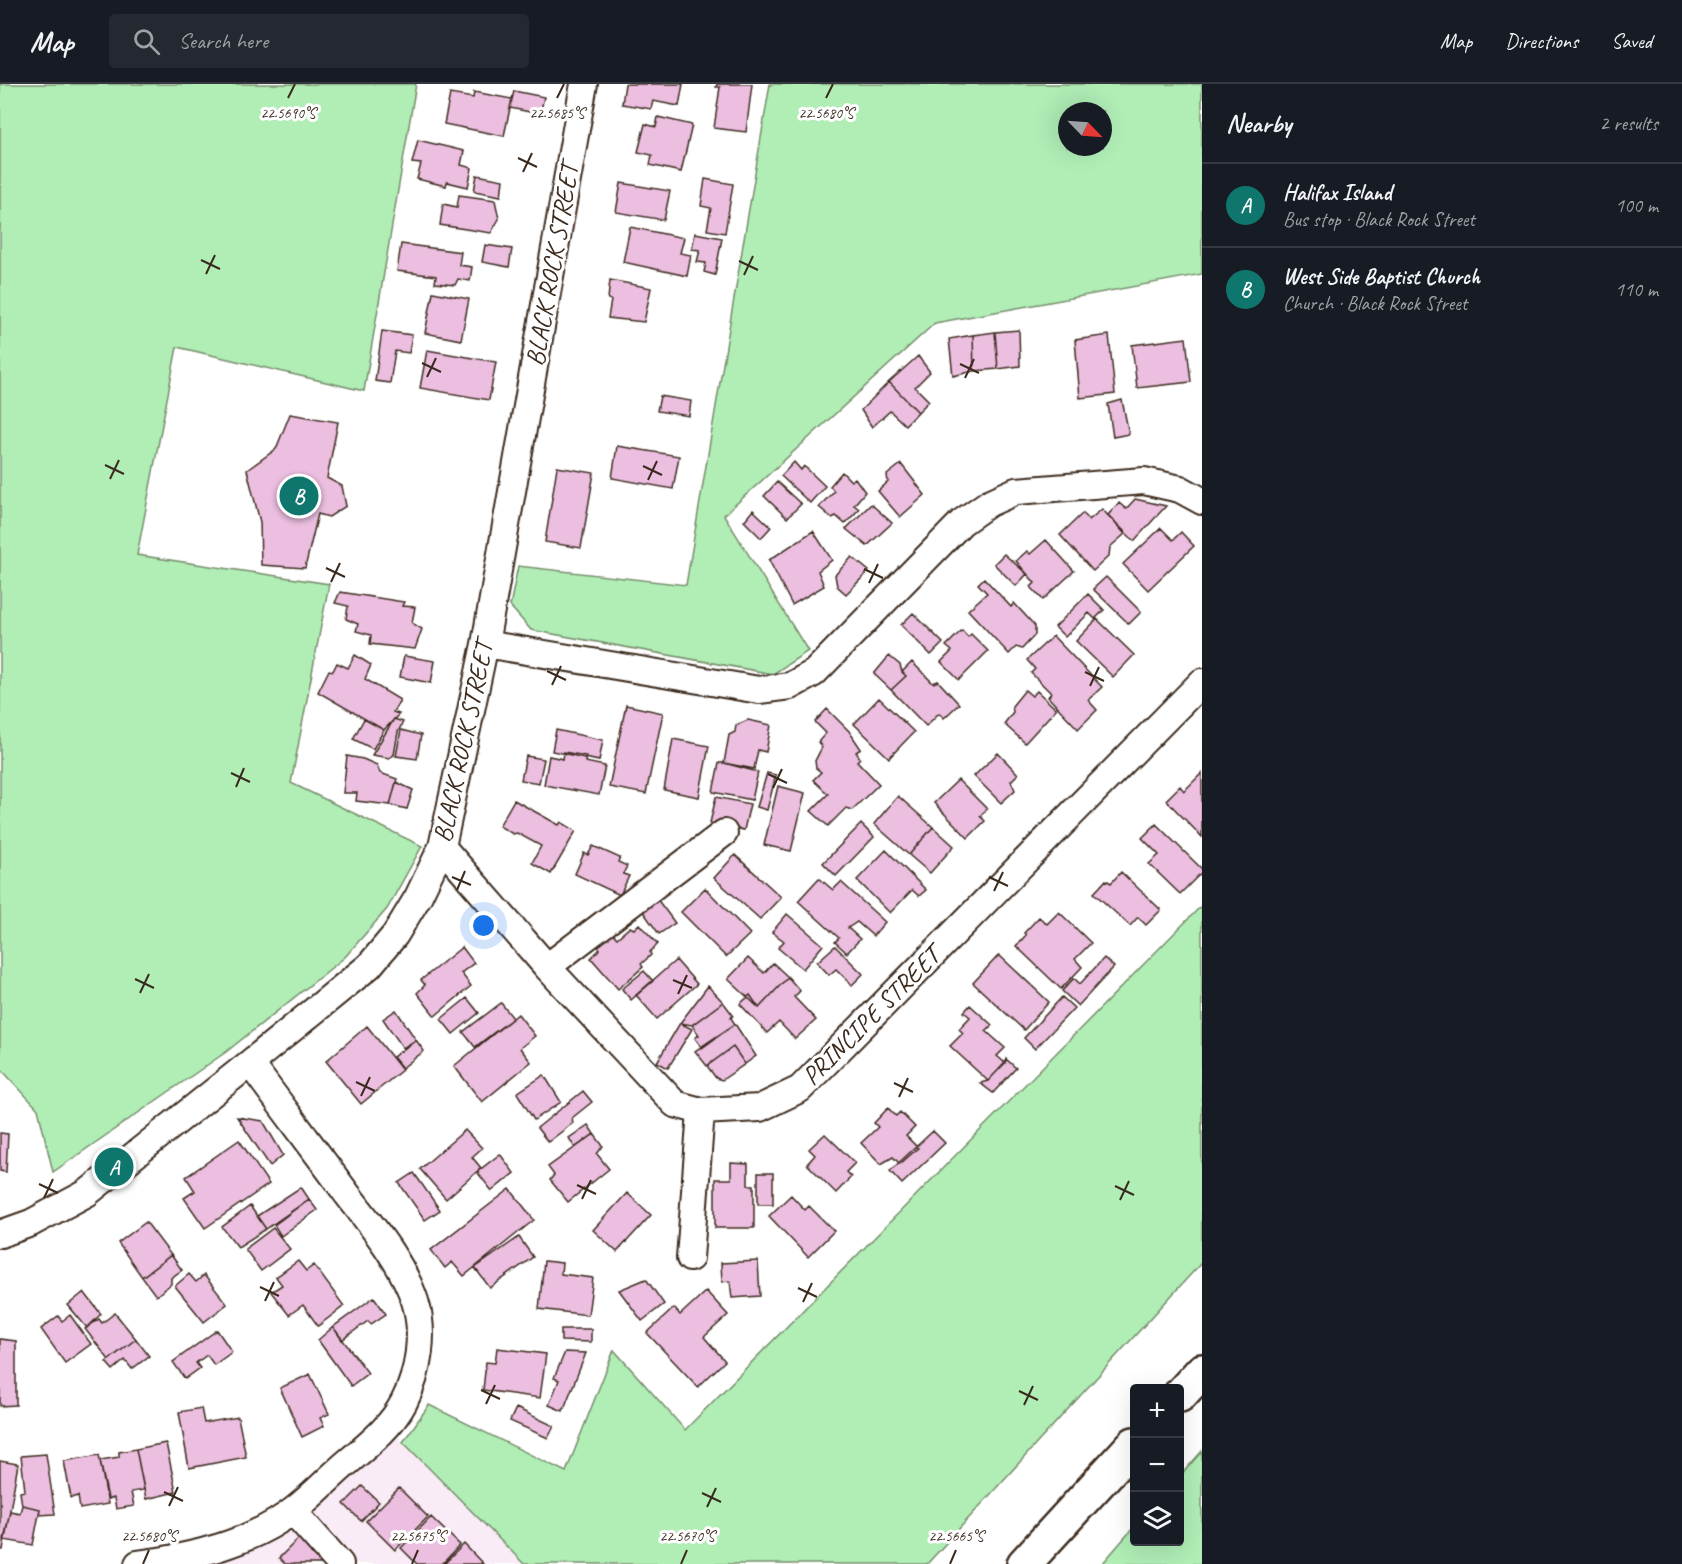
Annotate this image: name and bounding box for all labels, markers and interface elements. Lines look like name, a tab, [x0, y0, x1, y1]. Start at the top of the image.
search box	[109, 14, 529, 68]
text: Map	[30, 24, 73, 59]
icon: search	[130, 25, 163, 58]
text: Search here	[178, 27, 268, 55]
text: Map	[1440, 28, 1472, 54]
text: Directions	[1505, 28, 1578, 54]
text: Saved	[1611, 28, 1652, 54]
north arrow	[1058, 102, 1112, 156]
text: 22.5690°S	[260, 104, 318, 123]
text: 22.5685°S	[529, 104, 587, 123]
text: 22.5680°S	[798, 104, 856, 123]
text: Nearby	[1226, 107, 1291, 140]
text: 2 results	[1599, 111, 1658, 136]
street label: BLACK ROCK STREET	[518, 156, 587, 368]
text: Halifax Island	[1283, 179, 1392, 207]
text: A	[1240, 193, 1251, 218]
text: 100 m	[1615, 193, 1658, 218]
text: Bus stop · Black Rock Street	[1283, 207, 1475, 232]
text: West Side Baptist Church	[1283, 263, 1480, 291]
text: B	[1240, 277, 1251, 302]
text: 110 m	[1615, 277, 1658, 302]
text: Church · Black Rock Street	[1283, 291, 1467, 316]
pin: B	[280, 474, 318, 518]
street label: BLACK ROCK STREET	[426, 633, 502, 845]
your location	[469, 911, 498, 940]
street label: PRINCIPE STREET	[795, 935, 952, 1092]
pin: A	[94, 1144, 134, 1190]
map controls	[1130, 1384, 1184, 1546]
button: +	[1130, 1384, 1184, 1438]
button: −	[1130, 1438, 1184, 1492]
button: layers	[1130, 1492, 1184, 1546]
text: 22.5680°S	[121, 1527, 179, 1546]
text: 22.5675°S	[390, 1527, 448, 1546]
text: 22.5670°S	[659, 1527, 717, 1546]
text: 22.5665°S	[928, 1527, 986, 1546]

